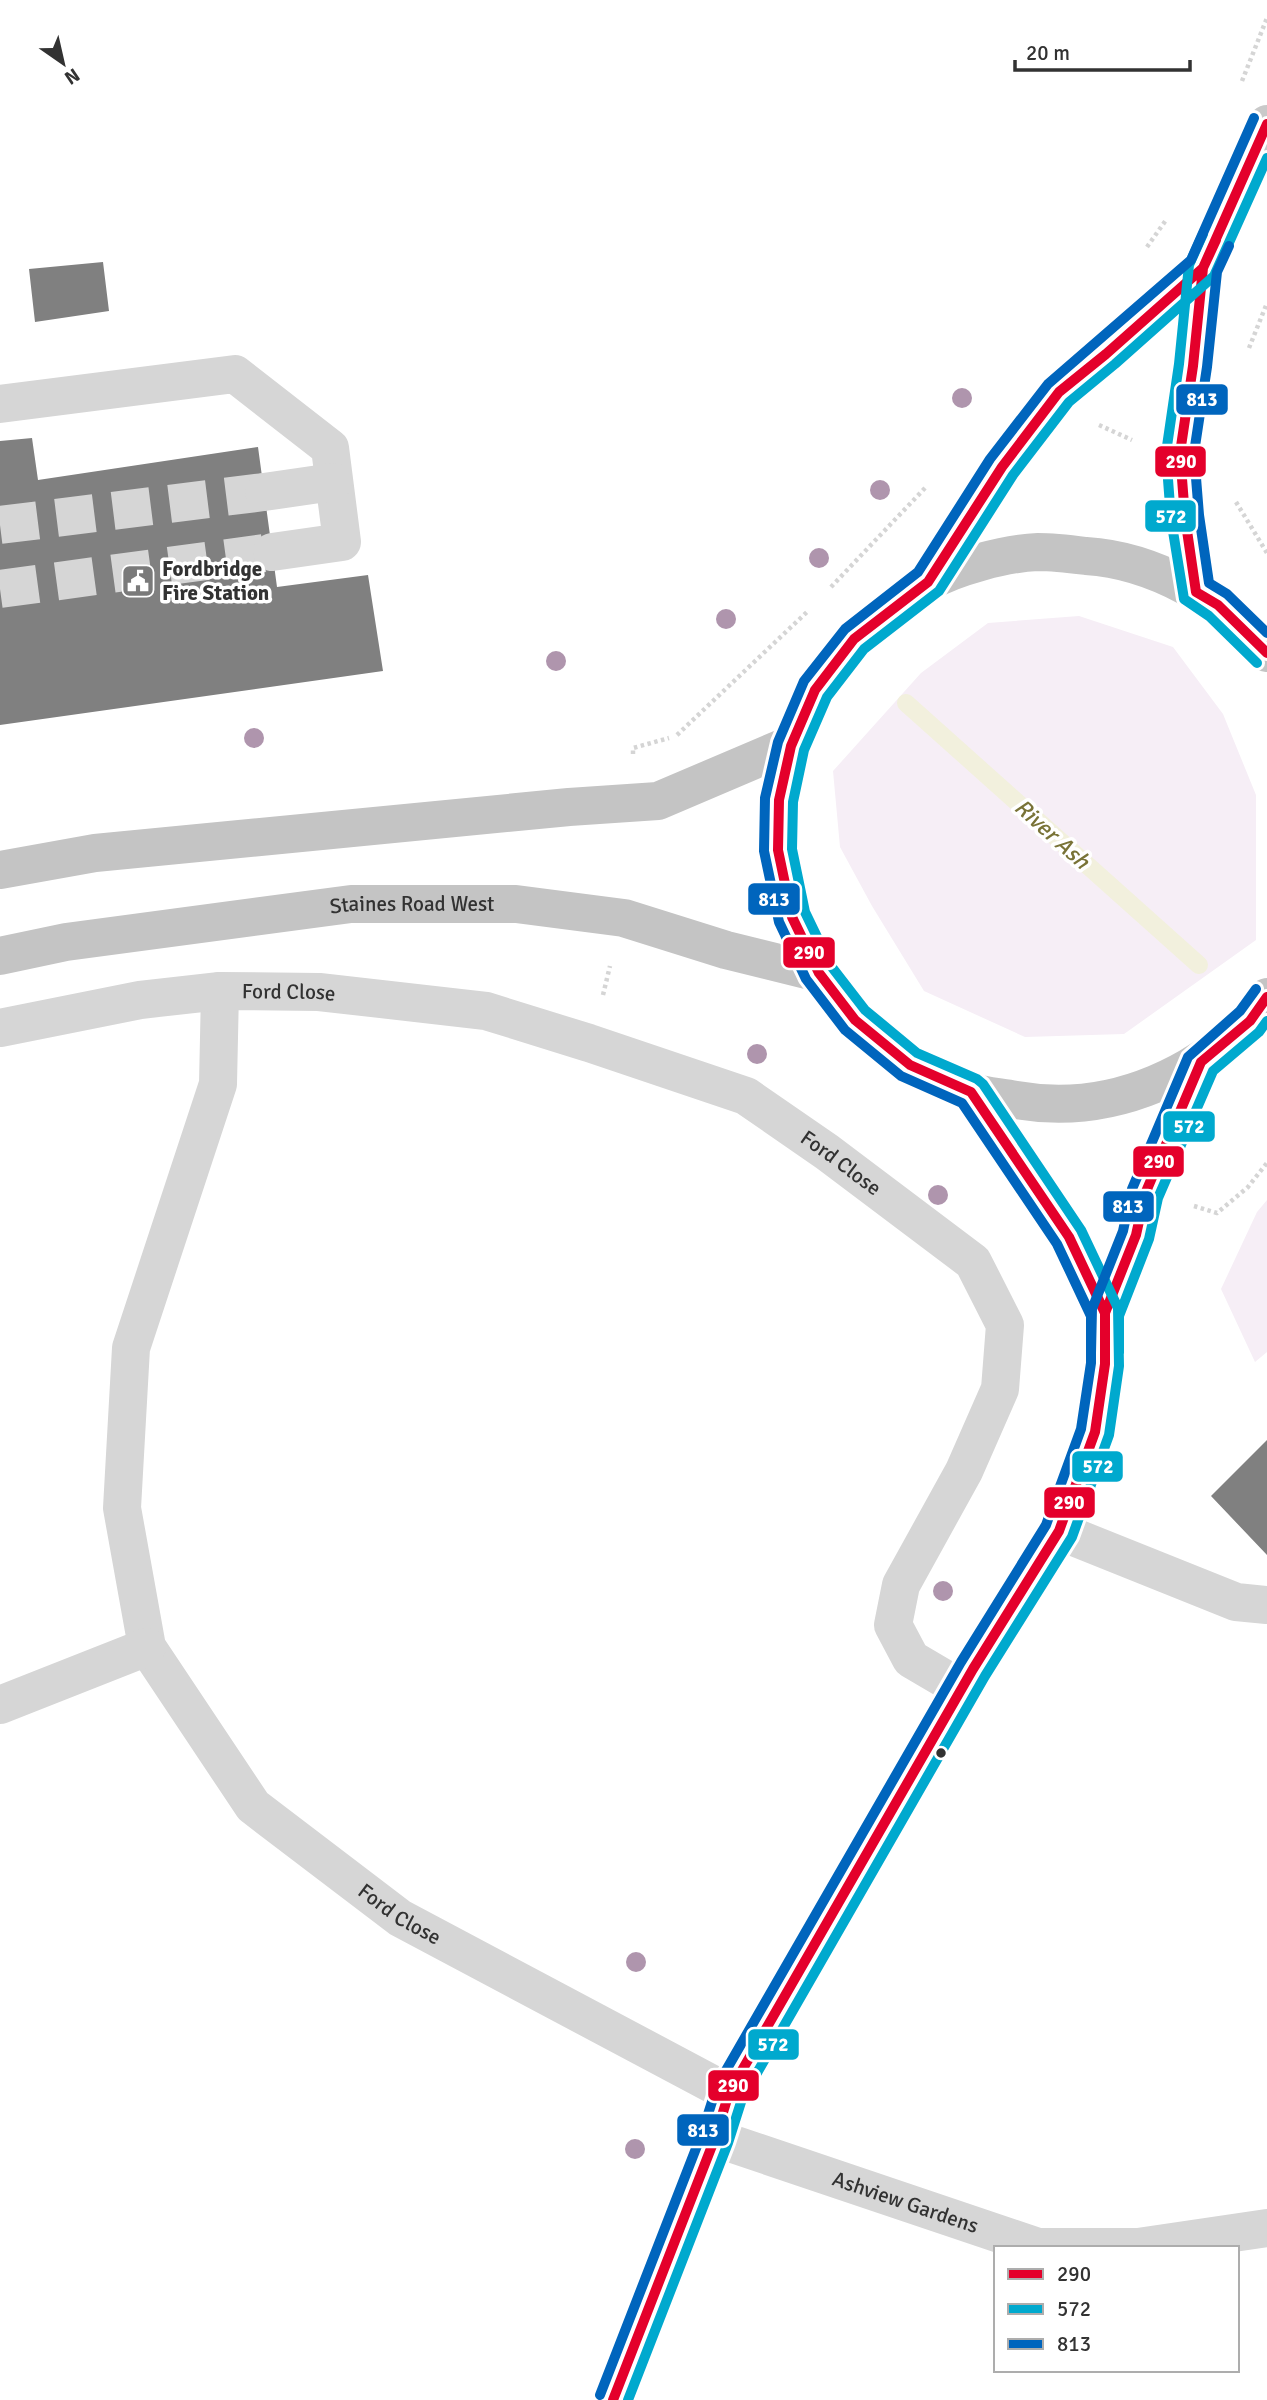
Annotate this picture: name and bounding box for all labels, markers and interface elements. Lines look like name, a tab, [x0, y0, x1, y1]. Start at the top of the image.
north arrow	[28, 28, 98, 98]
scale bar	[1015, 28, 1190, 72]
text: 20 m	[1026, 40, 1070, 66]
text: N	[60, 63, 84, 90]
line badge: 813	[1175, 383, 1229, 416]
text: 813	[1187, 388, 1217, 412]
line badge: 290	[1154, 445, 1207, 478]
text: 290	[1166, 450, 1196, 474]
line badge: 572	[1144, 499, 1197, 533]
text: 572	[1156, 505, 1186, 529]
place label: Fordbridge Fire Station	[162, 556, 269, 606]
public building icon: Fordbridge Fire Station	[119, 562, 157, 600]
water label: River Ash	[1008, 793, 1097, 876]
line badge: 813	[747, 882, 801, 916]
text: 813	[759, 888, 789, 912]
street label: Staines Road West	[328, 891, 494, 920]
line badge: 290	[782, 936, 836, 969]
text: 290	[794, 941, 824, 965]
street label: Ford Close	[242, 978, 337, 1007]
line badge: 572	[1162, 1110, 1216, 1143]
text: 572	[1174, 1115, 1204, 1139]
street label: Ford Close	[795, 1125, 886, 1201]
line badge: 290	[1132, 1145, 1185, 1178]
text: 290	[1144, 1150, 1174, 1174]
line badge: 813	[1102, 1190, 1155, 1223]
text: 813	[1113, 1195, 1143, 1219]
line badge: 572	[1071, 1450, 1124, 1483]
text: 572	[1083, 1455, 1113, 1479]
line badge: 290	[1043, 1486, 1096, 1519]
text: 290	[1054, 1491, 1084, 1515]
unlabelled marker	[934, 1746, 948, 1760]
street label: Ford Close	[353, 1878, 445, 1950]
line badge: 572	[747, 2028, 800, 2061]
text: 572	[758, 2033, 788, 2057]
line badge: 290	[707, 2069, 760, 2102]
text: 290	[718, 2074, 748, 2098]
line badge: 813	[676, 2113, 730, 2147]
text: 813	[688, 2119, 718, 2143]
street label: Ashview Gardens	[829, 2166, 982, 2239]
legend	[994, 2246, 1239, 2372]
text: 290	[1057, 2261, 1091, 2287]
text: 572	[1057, 2296, 1091, 2322]
text: 813	[1057, 2331, 1091, 2357]

